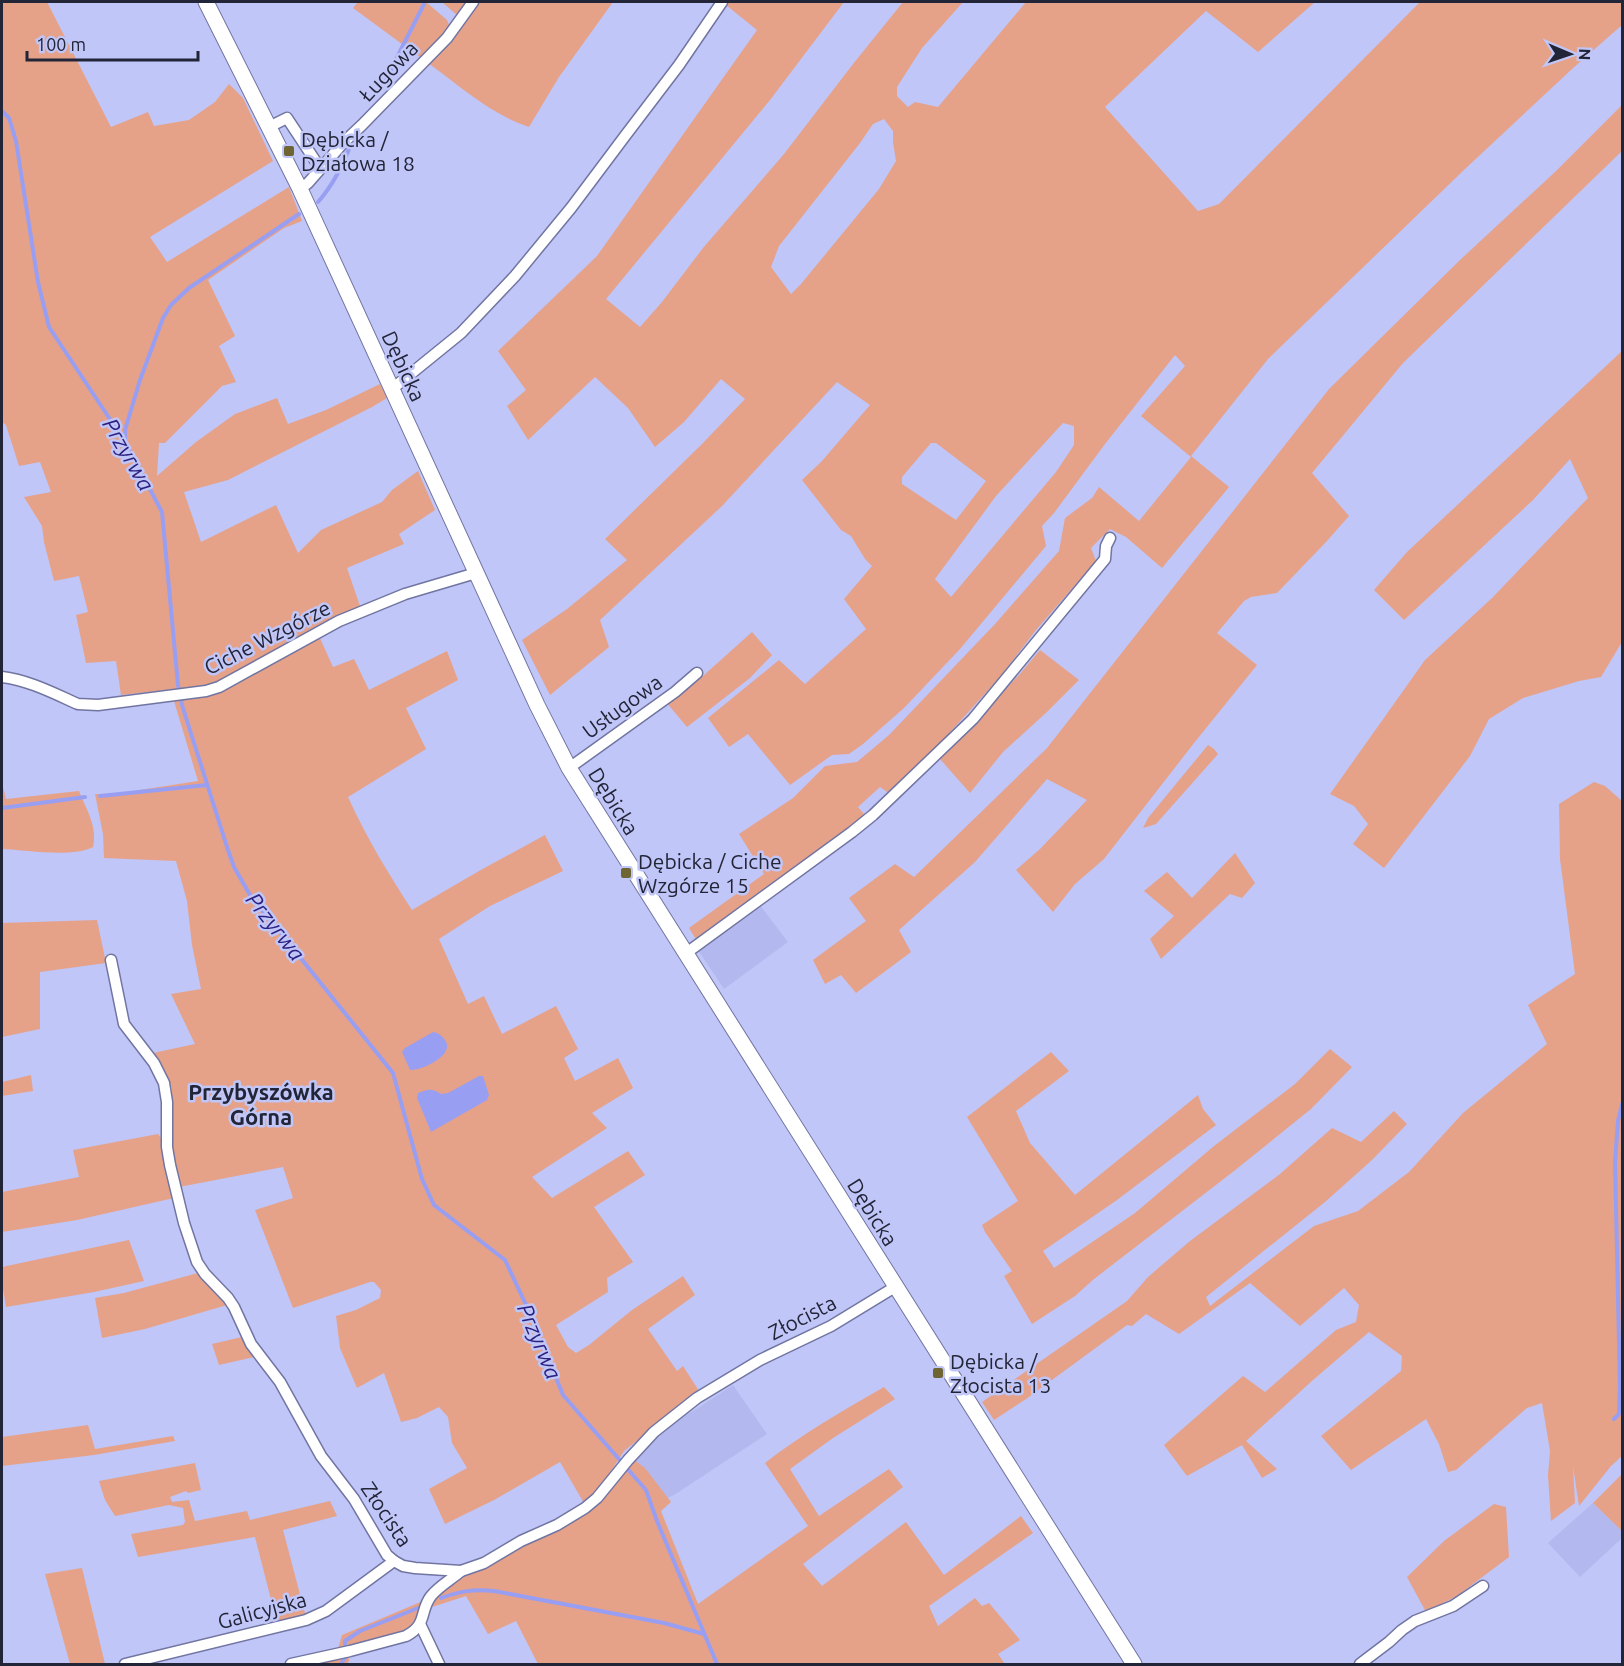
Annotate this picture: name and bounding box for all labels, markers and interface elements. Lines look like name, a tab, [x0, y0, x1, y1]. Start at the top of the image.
scale bar	[27, 24, 198, 62]
north arrow	[1540, 24, 1600, 84]
text: 100 m	[36, 34, 86, 54]
street label: Ługowa	[354, 36, 422, 106]
text: N	[1576, 48, 1594, 61]
place label: Dębicka / Działowa 18	[301, 127, 415, 175]
marker: Dębicka / Działowa 18	[282, 144, 296, 158]
street label: Dębicka	[377, 327, 431, 405]
water label: Przyrwa	[98, 413, 160, 495]
street label: Ciche Wzgórze	[200, 595, 334, 679]
street label: Usługowa	[578, 669, 666, 743]
street label: Dębicka	[584, 763, 644, 839]
place label: Dębicka / Ciche Wzgórze 15	[638, 849, 782, 897]
marker: Dębicka / Ciche Wzgórze 15	[619, 866, 633, 880]
water label: Przyrwa	[242, 887, 310, 965]
district label: Przybyszówka Górna	[188, 1079, 334, 1129]
street label: Dębicka	[843, 1174, 903, 1250]
street label: Złocista	[764, 1290, 840, 1344]
water label: Przyrwa	[513, 1299, 567, 1383]
place label: Dębicka / Złocista 13	[950, 1349, 1051, 1397]
marker: Dębicka / Złocista 13	[931, 1366, 945, 1380]
street label: Złocista	[357, 1477, 417, 1551]
street label: Galicyjska	[215, 1587, 309, 1633]

